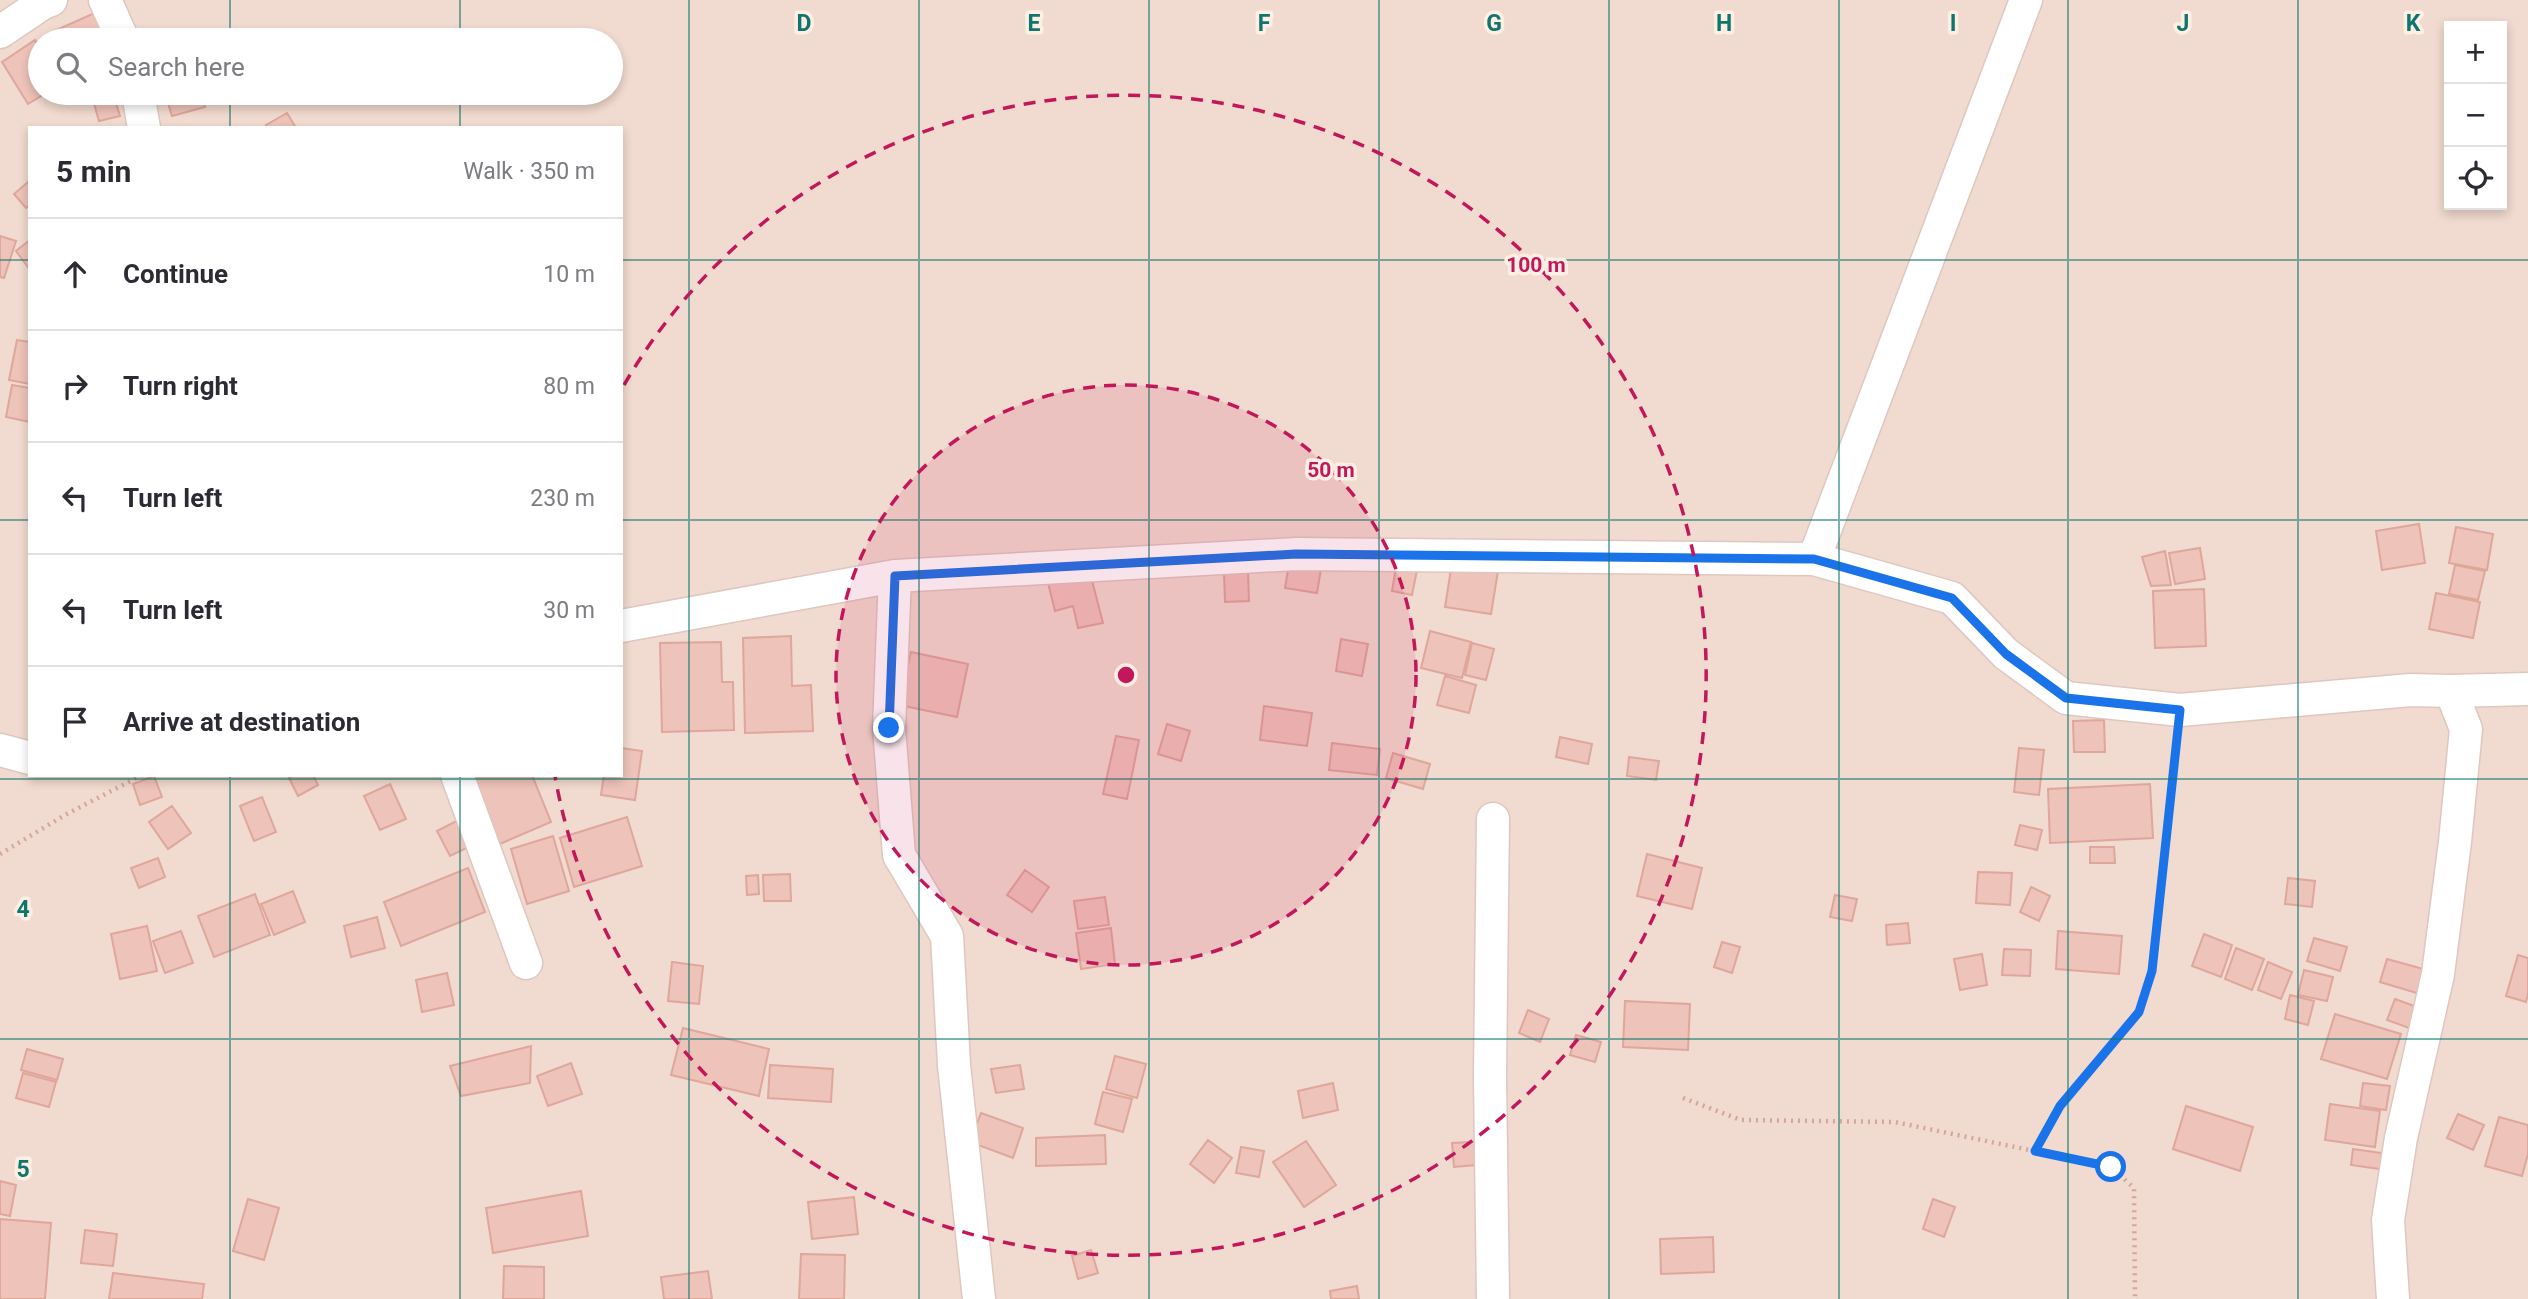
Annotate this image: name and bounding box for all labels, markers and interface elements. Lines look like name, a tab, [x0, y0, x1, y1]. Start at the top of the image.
text: D	[797, 10, 811, 37]
text: E	[1028, 10, 1041, 37]
text: F	[1258, 10, 1271, 37]
text: G	[1486, 10, 1502, 37]
text: H	[1716, 10, 1732, 37]
text: I	[1950, 10, 1956, 37]
text: J	[2177, 10, 2189, 37]
text: K	[2406, 10, 2421, 37]
map controls	[2444, 21, 2507, 210]
button: +	[2444, 21, 2507, 84]
search box	[28, 28, 623, 105]
icon: search	[52, 48, 90, 86]
text: Search here	[108, 52, 245, 82]
button: −	[2444, 84, 2507, 147]
button: locate	[2444, 147, 2507, 210]
text: 5 min	[56, 154, 131, 189]
text: Walk · 350 m	[463, 158, 595, 185]
text: 100 m	[1506, 253, 1566, 277]
icon: ahead	[56, 255, 94, 293]
text: Continue	[123, 259, 228, 289]
text: 10 m	[543, 261, 595, 288]
icon: right	[56, 367, 94, 405]
text: Turn right	[123, 371, 238, 401]
text: 80 m	[543, 373, 595, 400]
text: 50 m	[1307, 458, 1355, 482]
icon: left	[56, 479, 94, 517]
text: Turn left	[123, 483, 222, 513]
text: 230 m	[530, 485, 595, 512]
icon: left	[56, 591, 94, 629]
text: Turn left	[123, 595, 222, 625]
text: 30 m	[543, 597, 595, 624]
centre of rings	[1114, 663, 1138, 687]
icon: arrive	[56, 703, 94, 741]
text: Arrive at destination	[123, 707, 360, 737]
route end	[873, 712, 904, 743]
text: 4	[16, 896, 30, 923]
route start	[2095, 1151, 2126, 1182]
text: 5	[16, 1156, 30, 1183]

